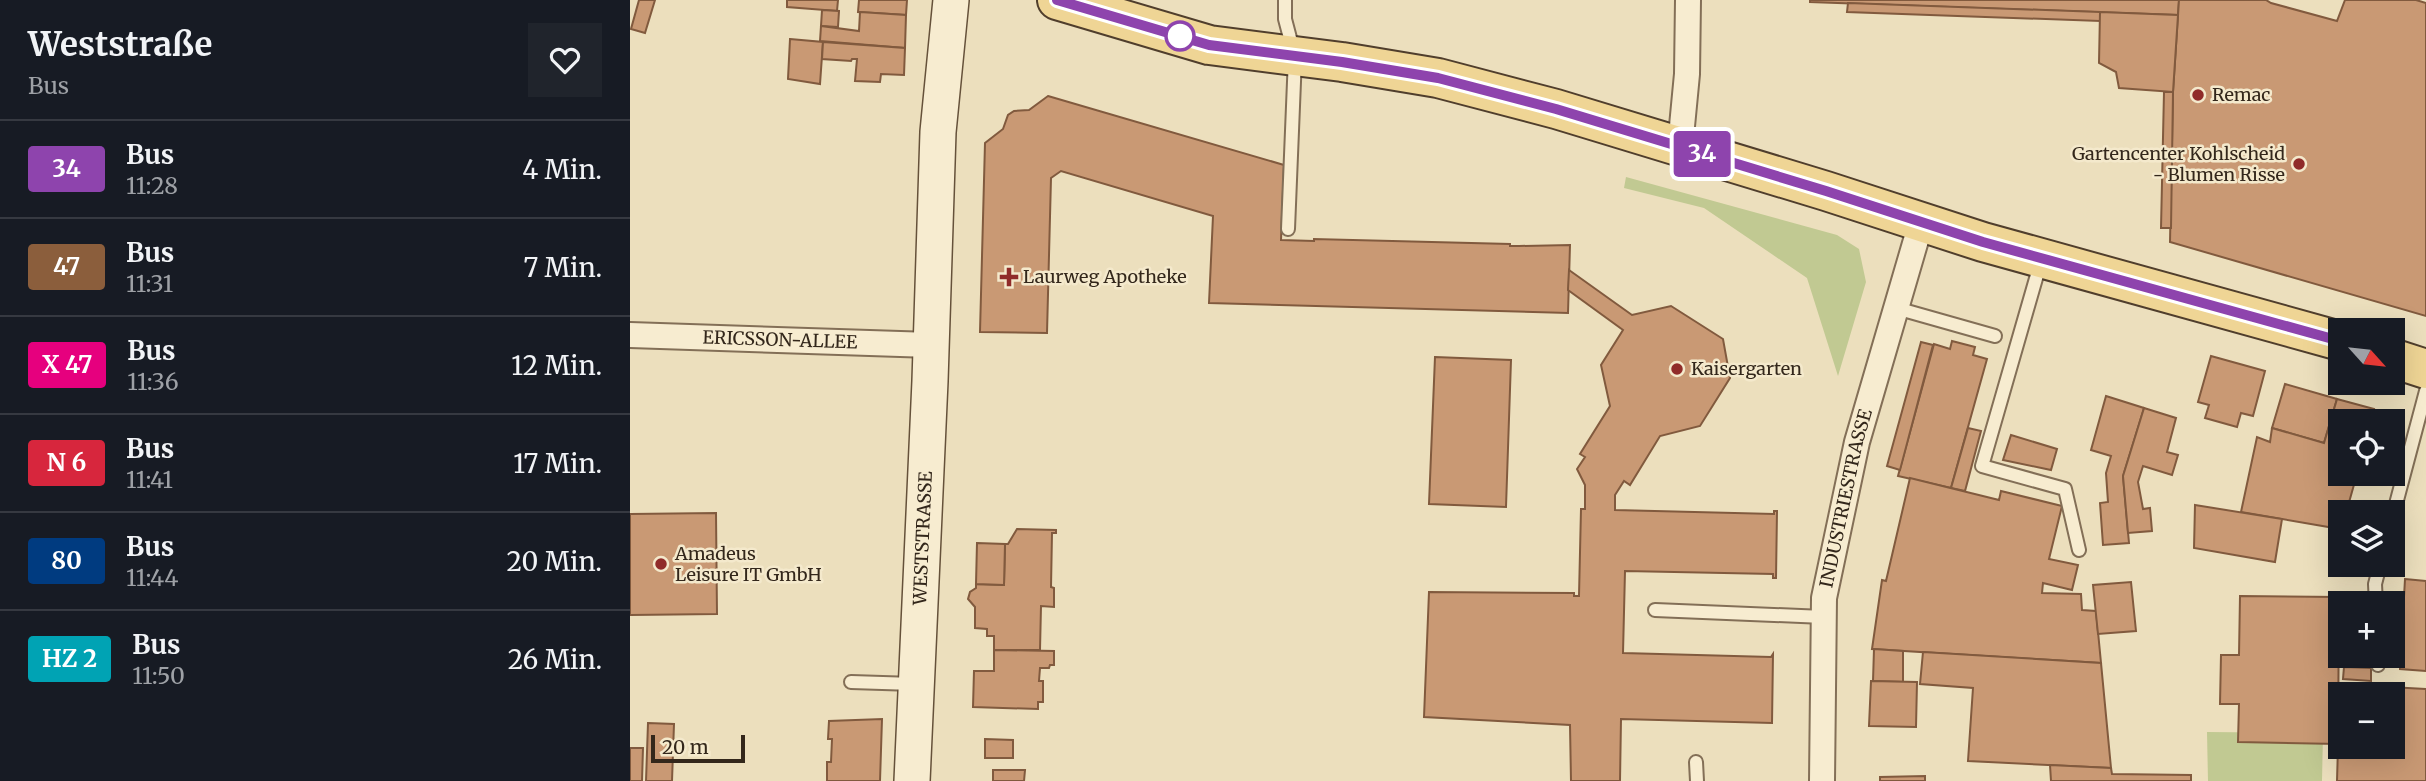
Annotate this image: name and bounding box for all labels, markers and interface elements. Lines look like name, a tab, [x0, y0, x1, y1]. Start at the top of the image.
unlabelled marker	[1165, 21, 1195, 51]
button: heart	[528, 23, 602, 97]
text: Weststraße	[28, 24, 212, 65]
text: Bus	[28, 71, 69, 100]
place label: Remac	[2212, 83, 2270, 106]
marker: Remac	[2190, 87, 2206, 103]
line badge: 34	[1670, 131, 1734, 177]
text: Bus	[126, 138, 174, 171]
text: 34	[1688, 138, 1716, 169]
place label: Gartencenter Kohlscheid - Blumen Risse	[2072, 142, 2285, 186]
text: 34	[52, 153, 81, 184]
text: 4 Min.	[522, 153, 602, 186]
marker: Gartencenter Kohlscheid - Blumen Risse	[2291, 156, 2307, 172]
text: 11:28	[126, 171, 178, 200]
text: Bus	[126, 236, 174, 269]
text: 47	[53, 251, 80, 282]
text: 7 Min.	[523, 251, 602, 284]
place label: Laurweg Apotheke	[1023, 265, 1187, 288]
text: 11:31	[126, 269, 173, 298]
marker: Laurweg Apotheke	[1001, 269, 1017, 285]
north arrow	[2328, 318, 2404, 396]
map controls	[2328, 318, 2405, 759]
street label: ERICSSON-ALLEE	[702, 325, 858, 354]
text: Bus	[127, 334, 175, 367]
text: X 47	[42, 349, 92, 380]
text: 12 Min.	[511, 349, 602, 382]
place label: Kaisergarten	[1691, 357, 1802, 380]
marker: Kaisergarten	[1669, 361, 1685, 377]
text: 11:36	[127, 367, 179, 396]
street label: INDUSTRIESTRASSE	[1814, 406, 1877, 590]
button: locate	[2328, 409, 2405, 486]
text: Bus	[126, 432, 174, 465]
text: N 6	[47, 447, 86, 478]
text: 17 Min.	[513, 447, 602, 480]
text: 11:41	[126, 465, 173, 494]
street label: WESTSTRASSE	[908, 470, 937, 607]
button: layers	[2328, 500, 2405, 577]
text: Bus	[126, 530, 174, 563]
place label: Amadeus Leisure IT GmbH	[674, 542, 822, 586]
text: 80	[51, 545, 82, 576]
text: 20 Min.	[507, 545, 602, 578]
marker: Amadeus Leisure IT GmbH	[653, 556, 669, 572]
text: 11:44	[126, 563, 178, 592]
button: +	[2328, 591, 2405, 668]
text: Bus	[132, 628, 180, 661]
text: HZ 2	[42, 643, 97, 674]
text: 26 Min.	[508, 643, 602, 676]
text: 11:50	[132, 661, 185, 690]
button: −	[2328, 682, 2405, 759]
scale bar	[651, 732, 746, 764]
text: 20 m	[662, 735, 709, 759]

